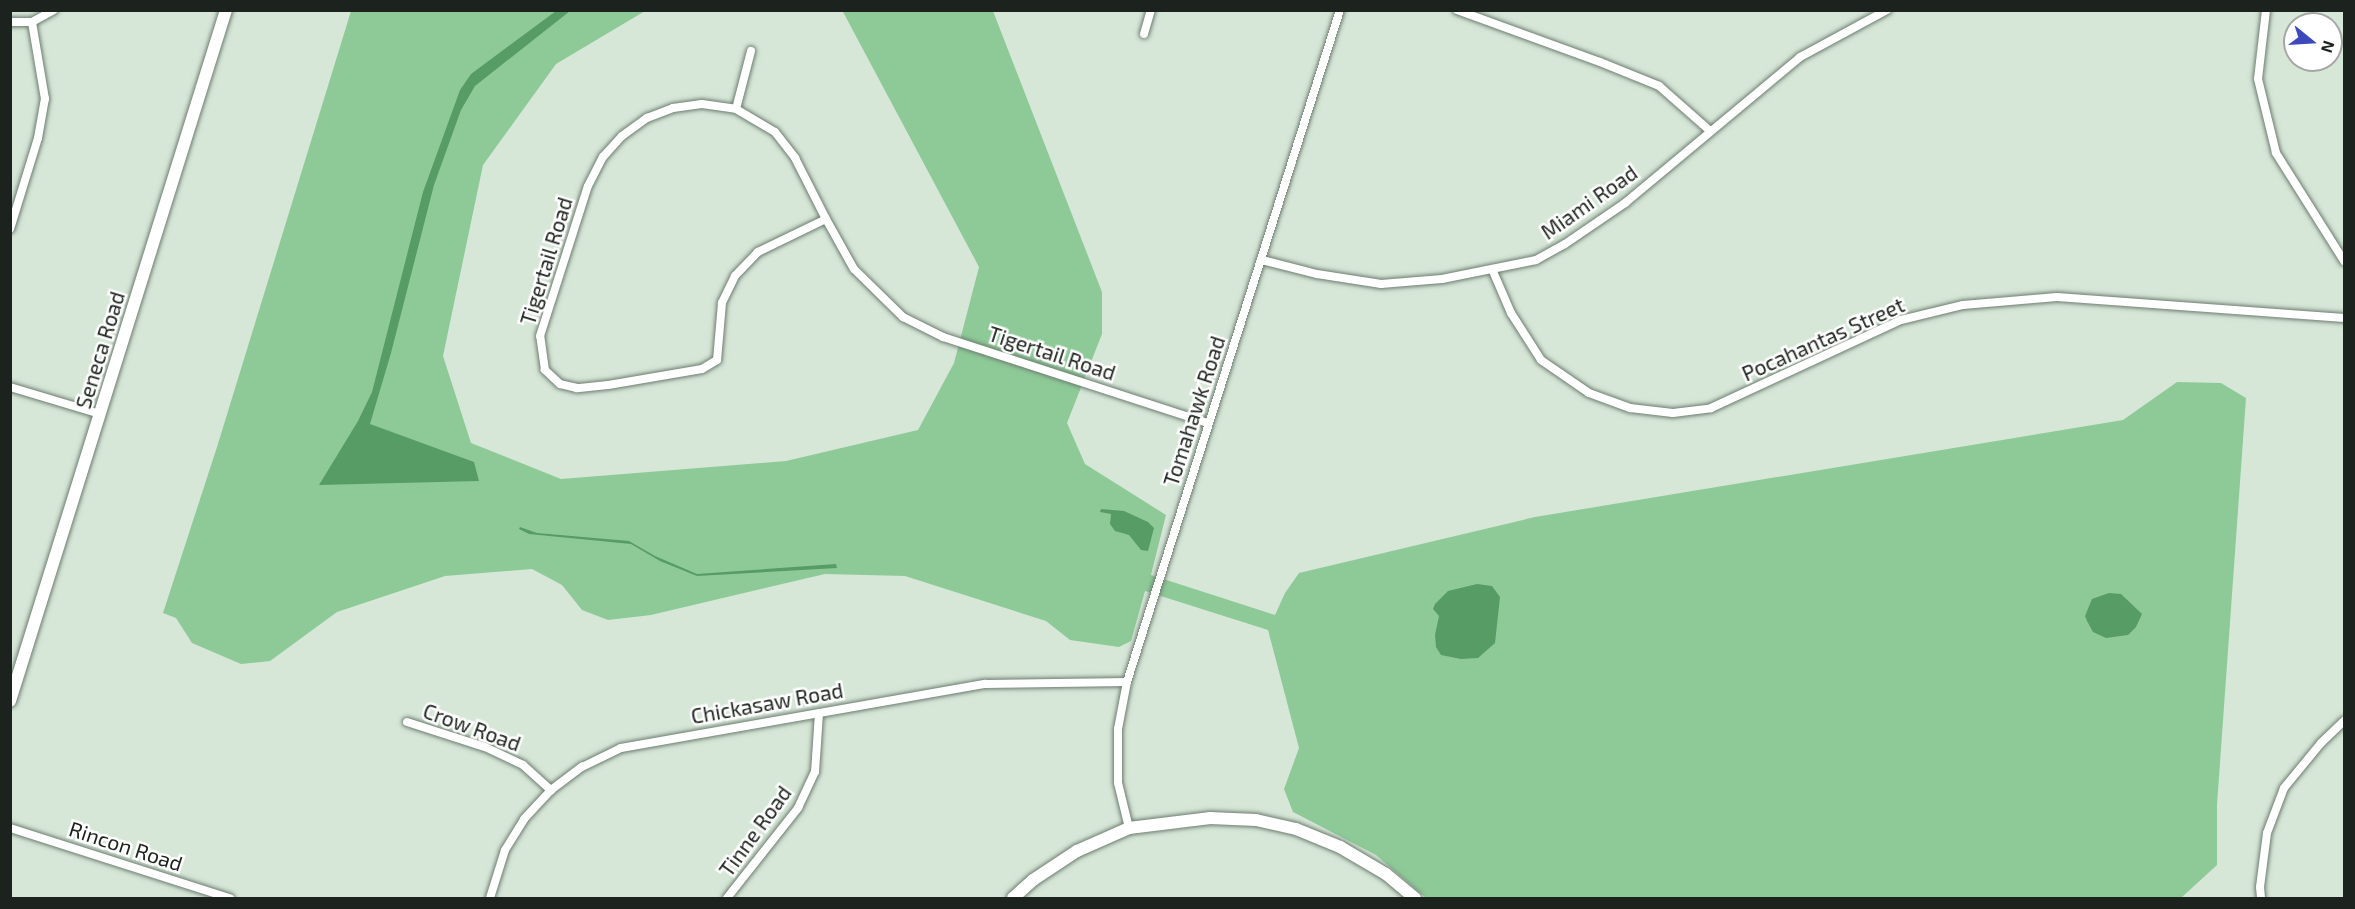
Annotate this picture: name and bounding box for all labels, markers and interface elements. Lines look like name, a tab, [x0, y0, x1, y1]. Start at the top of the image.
north arrow	[2283, 12, 2343, 72]
text: N	[2318, 39, 2340, 56]
street label: Miami Road	[1536, 160, 1642, 244]
street label: Tigertail Road	[515, 194, 577, 328]
street label: Seneca Road	[70, 288, 130, 412]
street label: Pocahantas Street	[1738, 292, 1908, 386]
street label: Tigertail Road	[985, 321, 1119, 385]
street label: Tomahawk Road	[1158, 333, 1230, 489]
street label: Chickasaw Road	[689, 677, 845, 729]
street label: Crow Road	[420, 698, 524, 756]
street label: Tinne Road	[714, 781, 796, 881]
street label: Rincon Road	[66, 816, 186, 876]

